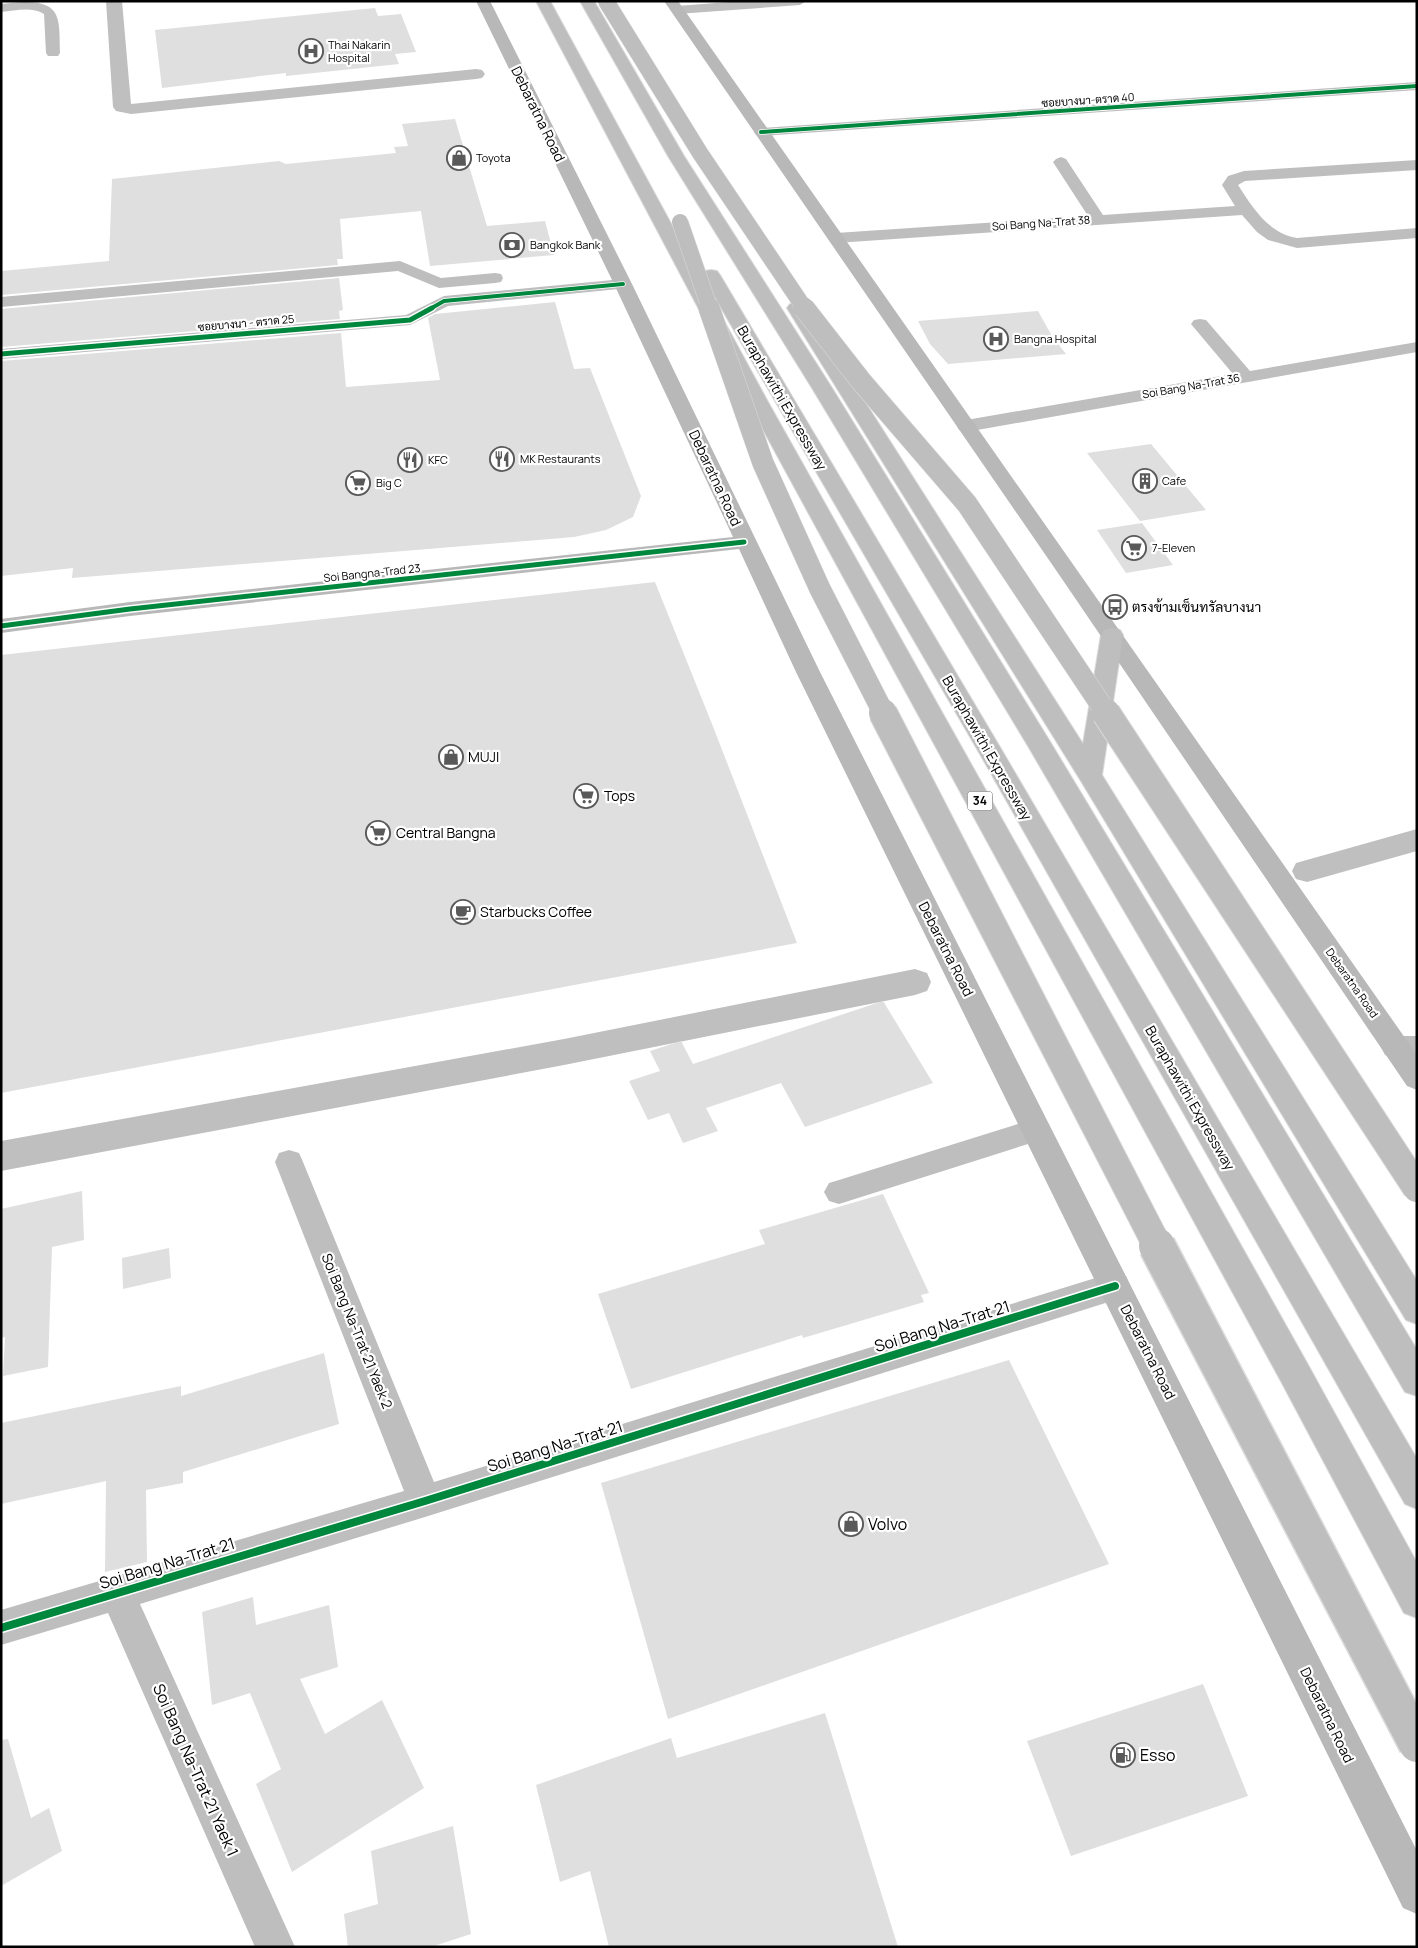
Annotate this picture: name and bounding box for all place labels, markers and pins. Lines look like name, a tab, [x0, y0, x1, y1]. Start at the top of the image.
place label: Thai Nakarin Hospital	[328, 37, 390, 65]
hospital icon: Thai Nakarin Hospital	[298, 38, 324, 64]
shop icon: Toyota	[446, 145, 472, 171]
place label: Toyota	[476, 150, 511, 165]
bank icon: Bangkok Bank	[499, 232, 525, 258]
place label: Bangkok Bank	[530, 237, 601, 252]
hospital icon: Bangna Hospital	[983, 326, 1009, 352]
place label: Bangna Hospital	[1014, 331, 1097, 346]
restaurant icon: MK Restaurants	[489, 446, 515, 472]
restaurant icon: KFC	[397, 447, 423, 473]
place label: MK Restaurants	[520, 451, 601, 466]
place label: KFC	[428, 452, 448, 467]
building icon: Cafe	[1132, 468, 1158, 494]
supermarket icon: Big C	[345, 470, 371, 496]
place label: Cafe	[1162, 473, 1187, 488]
place label: Big C	[376, 475, 402, 490]
supermarket icon: 7-Eleven	[1121, 535, 1147, 561]
place label: 7-Eleven	[1152, 540, 1195, 555]
bus stop icon: ตรงข้ามเซ็นทรัลบางนา	[1102, 594, 1128, 620]
place label: ตรงข้ามเซ็นทรัลบางนา	[1132, 597, 1261, 616]
shop icon: MUJI	[438, 744, 464, 770]
place label: MUJI	[468, 747, 499, 766]
supermarket icon: Tops	[573, 783, 599, 809]
place label: Tops	[604, 786, 635, 805]
supermarket icon: Central Bangna	[365, 820, 391, 846]
place label: Central Bangna	[396, 823, 496, 842]
cafe icon: Starbucks Coffee	[450, 899, 476, 925]
place label: Starbucks Coffee	[480, 902, 592, 921]
shop icon: Volvo	[838, 1511, 864, 1537]
place label: Volvo	[868, 1513, 907, 1535]
fuel station icon: Esso	[1110, 1742, 1136, 1768]
place label: Esso	[1140, 1744, 1175, 1766]

